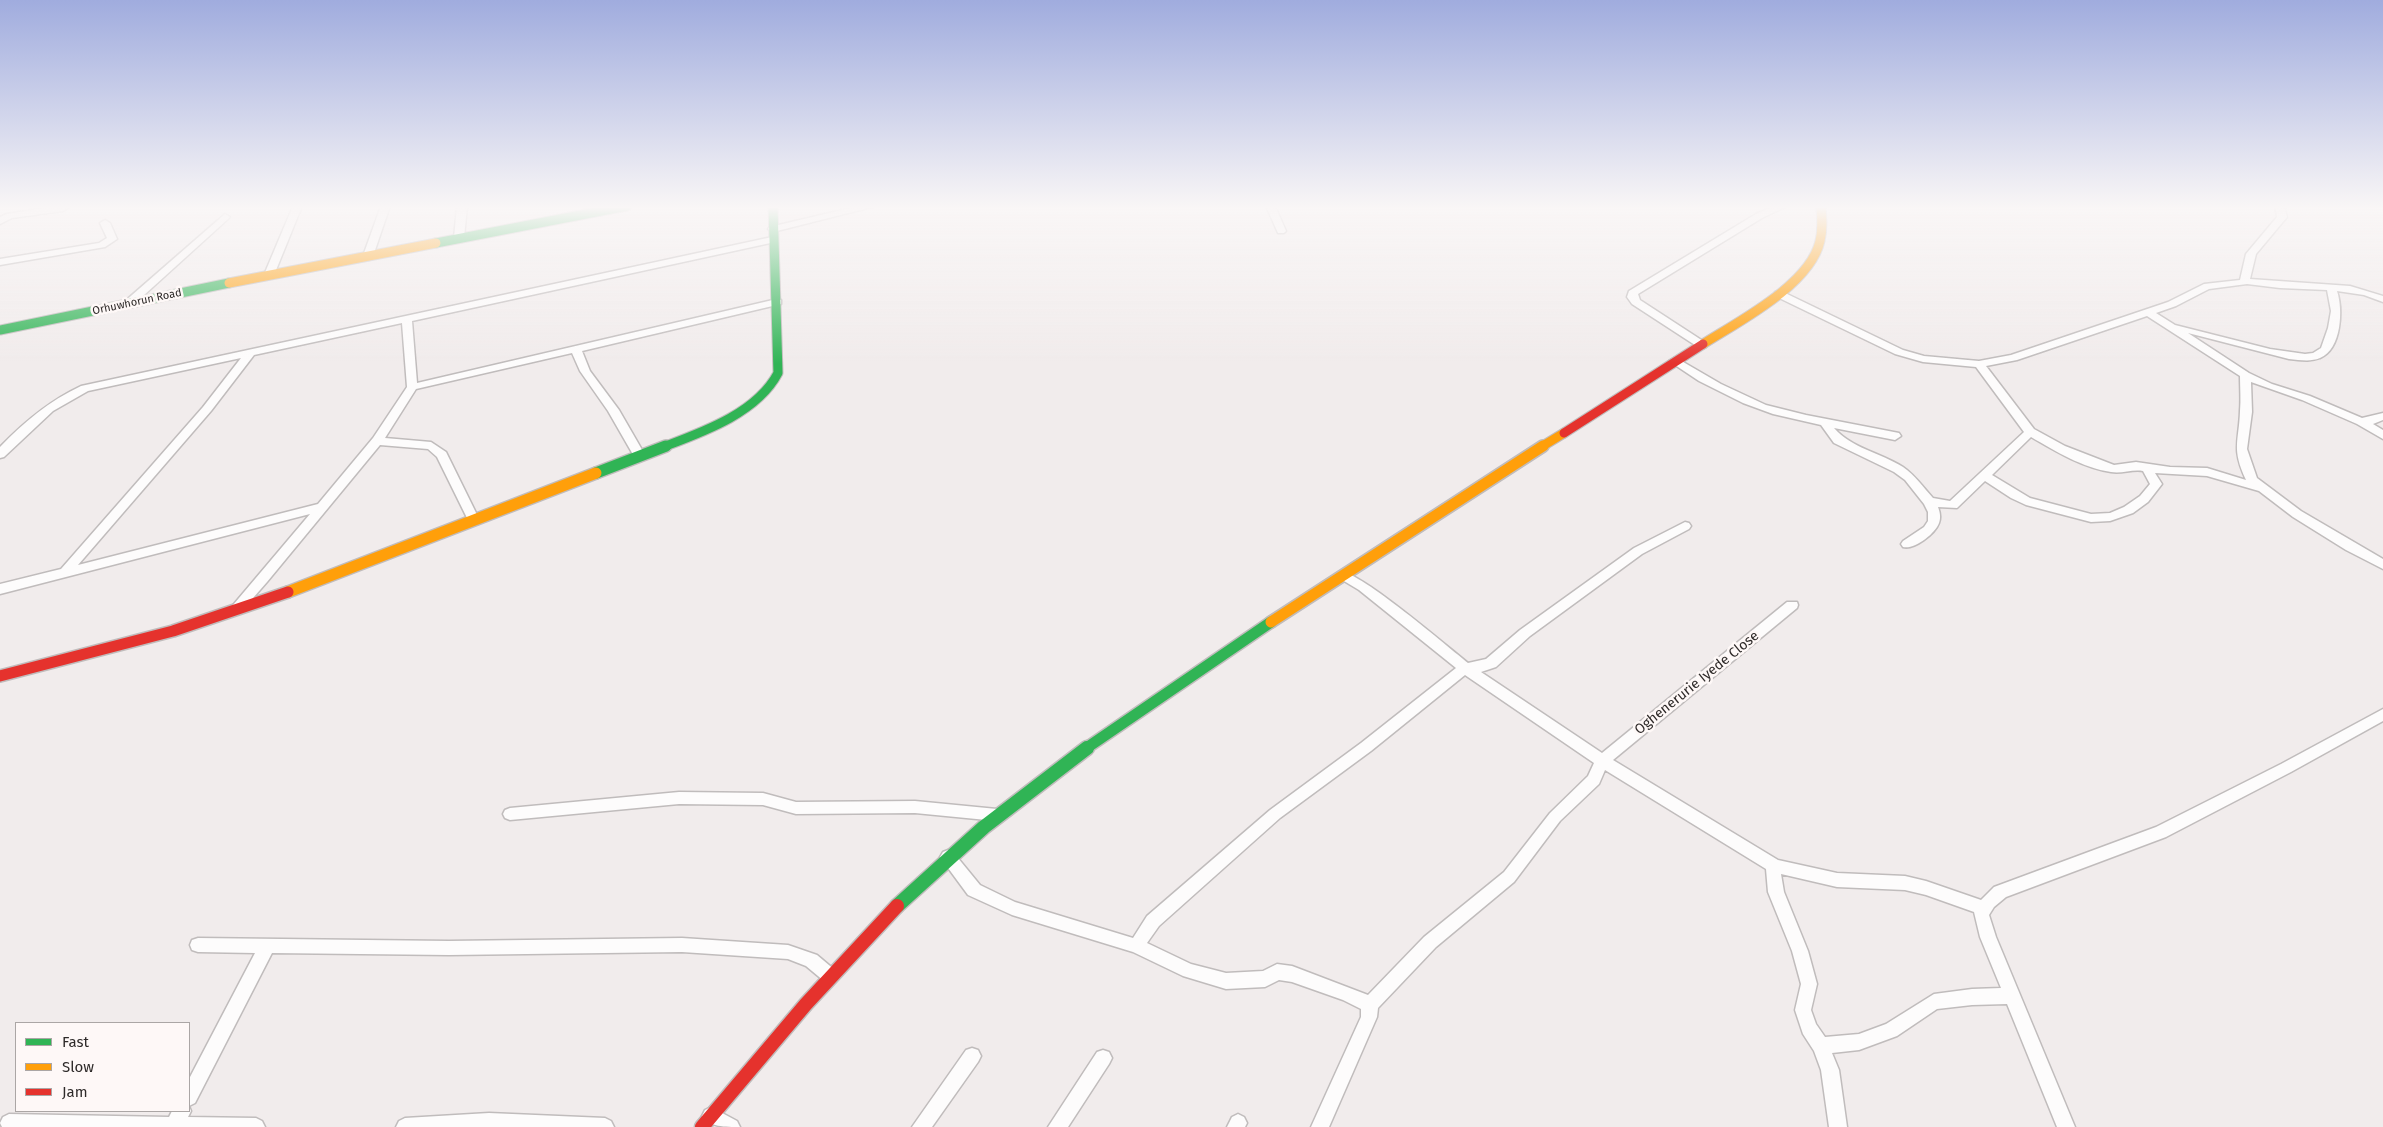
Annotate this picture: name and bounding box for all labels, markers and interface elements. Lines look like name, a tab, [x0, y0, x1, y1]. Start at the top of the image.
street label: Orhuwhorun Road	[91, 286, 183, 318]
street label: Oghenerurie Iyede Close	[1631, 628, 1763, 738]
legend	[15, 1022, 190, 1112]
text: Fast	[62, 1033, 89, 1051]
text: Slow	[62, 1058, 94, 1076]
text: Jam	[62, 1083, 88, 1101]

